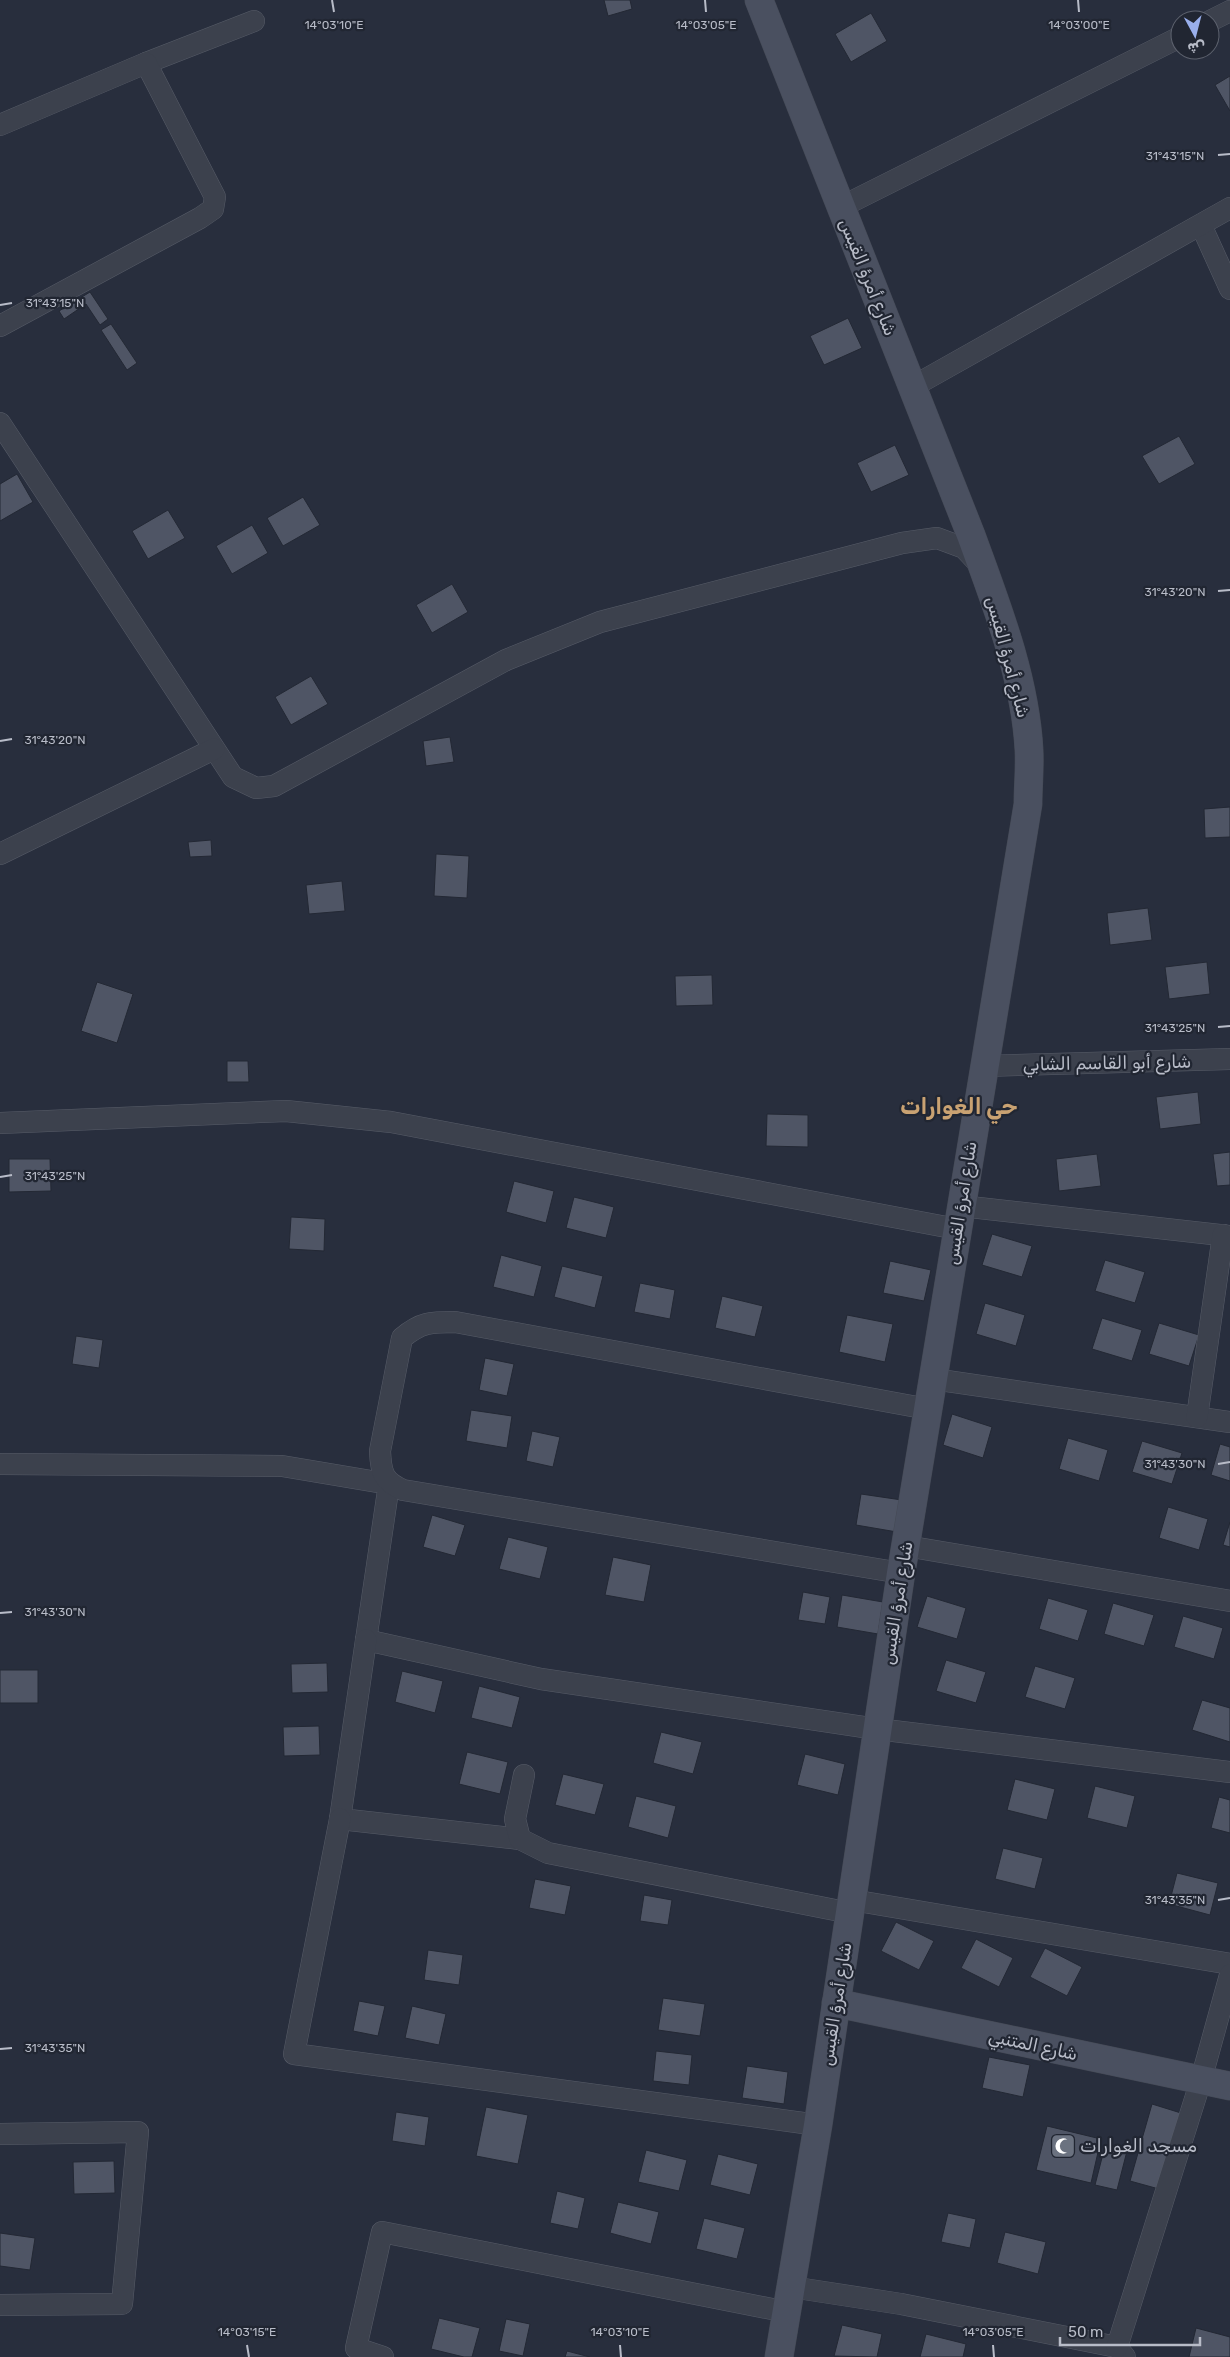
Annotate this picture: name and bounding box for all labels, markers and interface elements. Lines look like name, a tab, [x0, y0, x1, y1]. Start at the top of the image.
north arrow	[1170, 10, 1220, 60]
text: 14°03'10"E	[304, 18, 364, 32]
text: 14°03'05"E	[675, 18, 737, 32]
text: 14°03'00"E	[1048, 18, 1110, 32]
text: ش	[1186, 38, 1206, 57]
text: 31°43'15"N	[1146, 149, 1204, 163]
street label: شارع أمرؤ القيس	[834, 215, 902, 339]
text: 31°43'15"N	[26, 296, 84, 310]
text: 31°43'20"N	[1144, 585, 1206, 599]
street label: شارع أمرؤ القيس	[980, 594, 1035, 720]
text: 31°43'20"N	[24, 733, 86, 747]
text: 31°43'25"N	[1145, 1021, 1205, 1035]
street label: شارع أبو القاسم الشابي	[1023, 1051, 1191, 1077]
district label: حي الغوارات	[900, 1093, 1018, 1124]
street label: شارع أمرؤ القيس	[940, 1140, 983, 1266]
text: 31°43'25"N	[25, 1169, 85, 1183]
text: 31°43'30"N	[1144, 1457, 1206, 1471]
street label: شارع أمرؤ القيس	[876, 1540, 919, 1666]
text: 31°43'30"N	[24, 1605, 86, 1619]
text: 31°43'35"N	[1145, 1893, 1205, 1907]
street label: شارع أمرؤ القيس	[815, 1941, 858, 2067]
street label: شارع المتنبي	[986, 2025, 1080, 2067]
text: 31°43'35"N	[25, 2041, 85, 2055]
mosque icon: مسجد الغوارات	[1050, 2133, 1076, 2159]
place label: مسجد الغوارات	[1080, 2135, 1197, 2157]
scale bar	[1060, 2314, 1200, 2346]
text: 50 m	[1068, 2323, 1103, 2341]
text: 14°03'15"E	[218, 2325, 276, 2339]
text: 14°03'10"E	[590, 2325, 650, 2339]
text: 14°03'05"E	[962, 2325, 1024, 2339]

